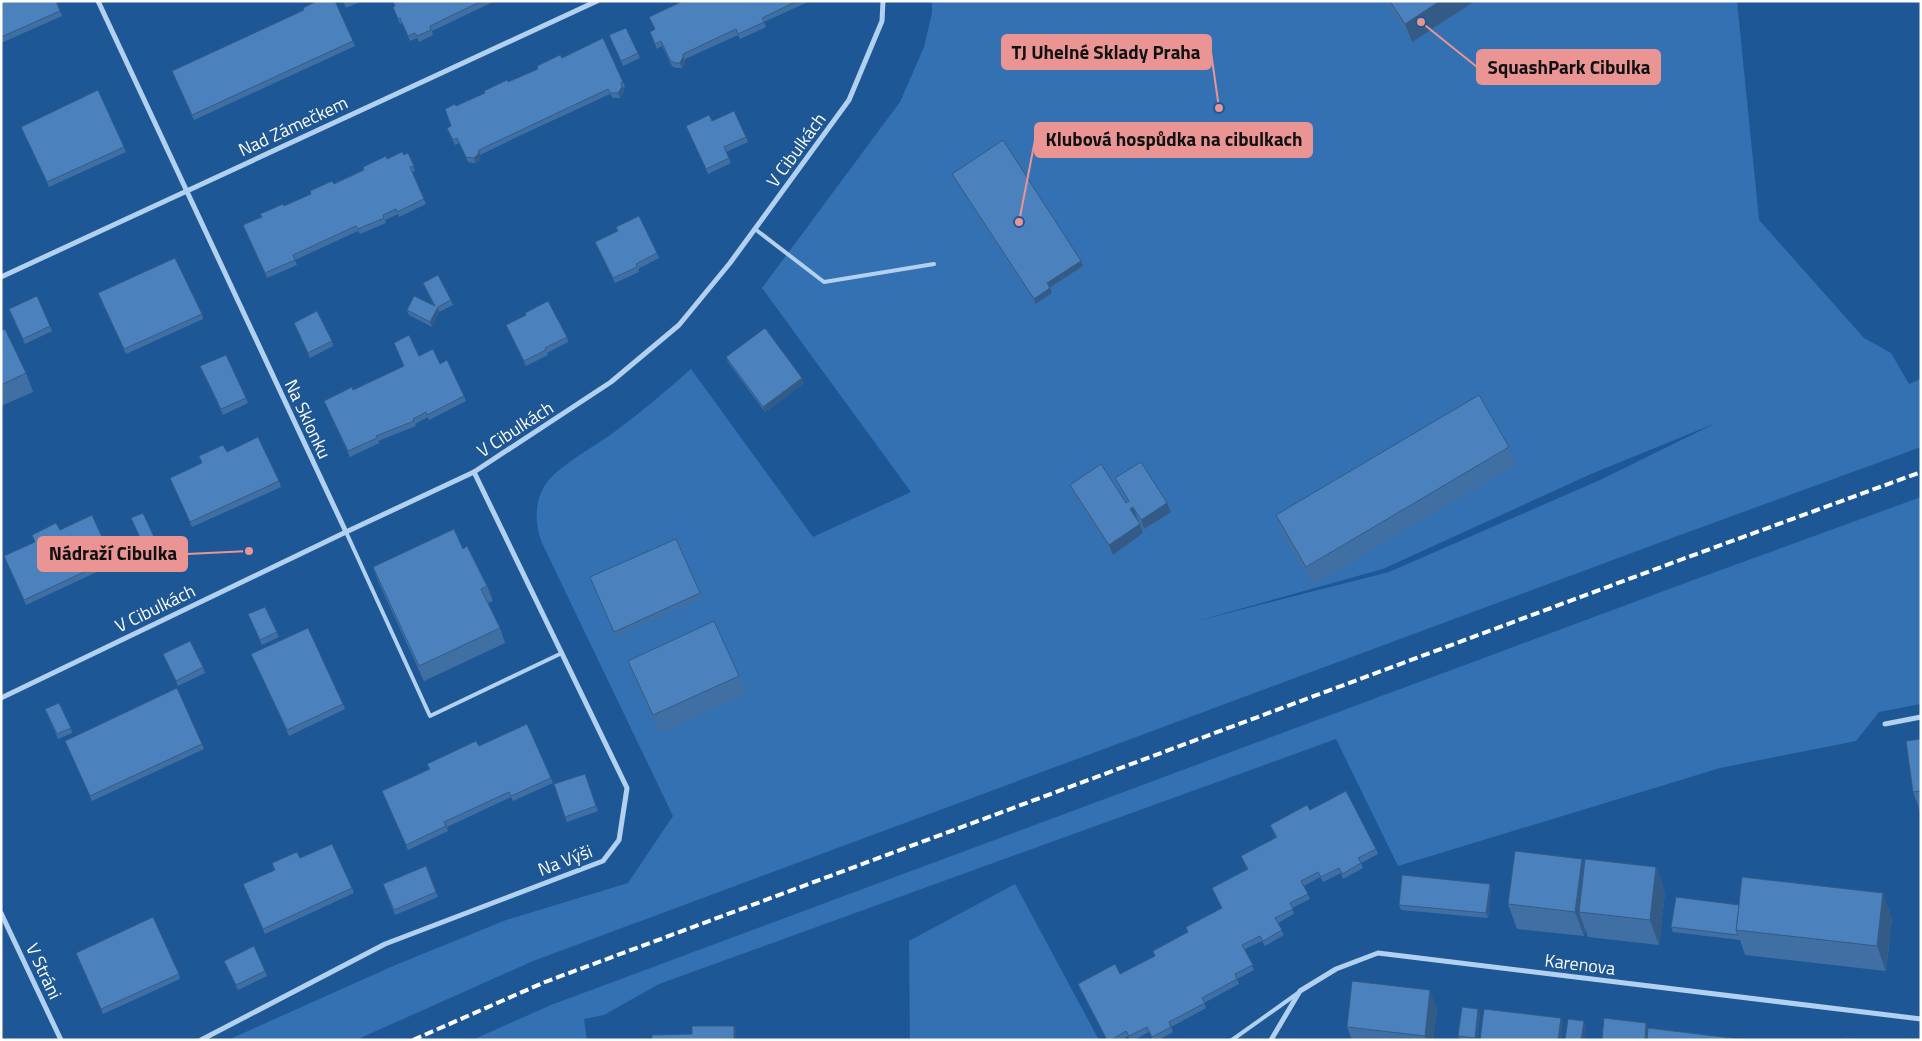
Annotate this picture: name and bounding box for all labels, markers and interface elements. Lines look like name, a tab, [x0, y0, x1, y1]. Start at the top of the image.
callout: TJ Uhelné Sklady Praha	[1002, 35, 1211, 69]
text: TJ Uhelné Sklady Praha	[1011, 37, 1201, 66]
callout: SquashPark Cibulka	[1477, 50, 1660, 84]
text: SquashPark Cibulka	[1488, 52, 1651, 81]
street label: Nad Zámečkem	[234, 89, 352, 163]
street label: V Cibulkách	[760, 107, 832, 193]
callout: Klubová hospůdka na cibulkach	[1035, 123, 1312, 157]
text: Klubová hospůdka na cibulkach	[1045, 124, 1303, 153]
street label: Na Sklonku	[278, 375, 338, 463]
street label: V Cibulkách	[471, 394, 559, 464]
callout: Nádraží Cibulka	[38, 537, 187, 571]
text: Nádraží Cibulka	[49, 538, 178, 567]
street label: V Cibulkách	[110, 577, 200, 639]
street label: Na Výši	[534, 837, 596, 883]
street label: V Stráni	[19, 938, 69, 1004]
street label: Karenova	[1543, 946, 1617, 982]

